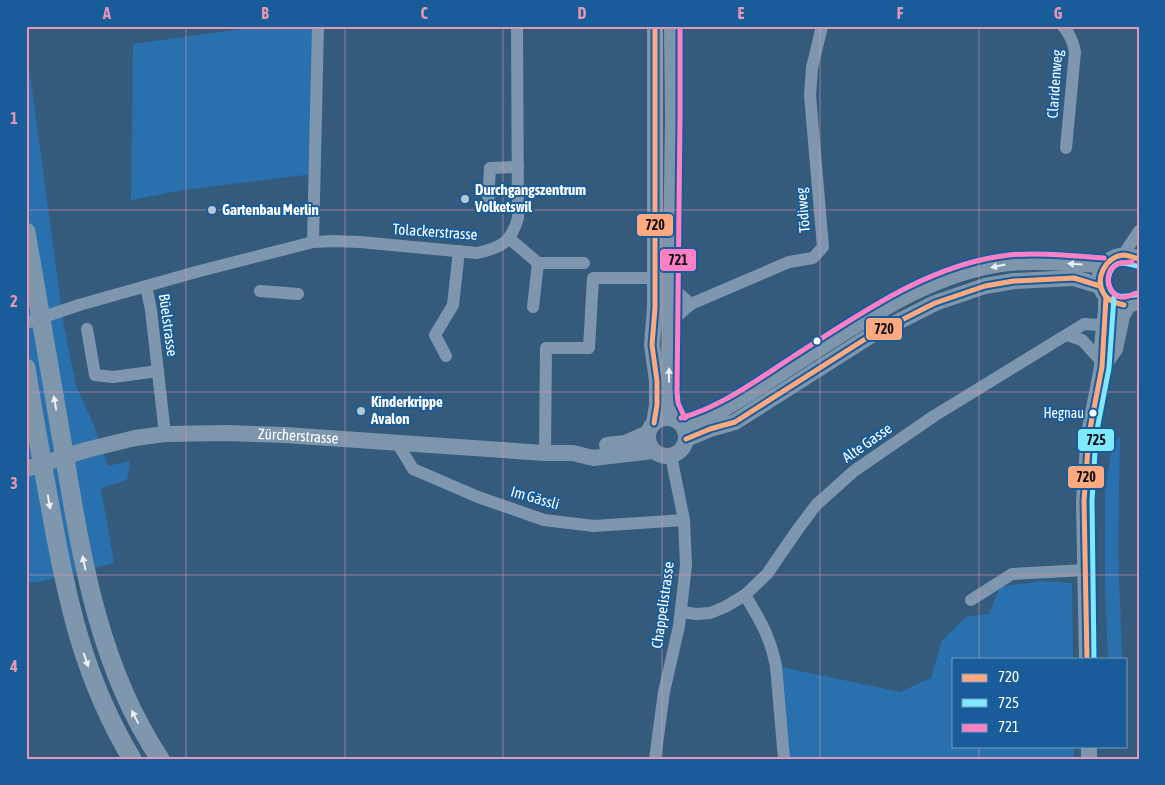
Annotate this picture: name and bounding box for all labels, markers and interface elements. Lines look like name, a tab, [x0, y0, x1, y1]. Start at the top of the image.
text: A	[102, 4, 111, 22]
text: B	[261, 4, 269, 22]
text: C	[420, 4, 428, 22]
text: D	[578, 4, 587, 22]
text: E	[738, 4, 745, 22]
text: F	[897, 4, 904, 22]
text: G	[1054, 4, 1063, 22]
street label: Claridenweg	[1044, 48, 1065, 119]
text: 1	[10, 109, 18, 127]
place label: Durchgangszentrum Volketswil	[474, 181, 586, 215]
street label: Tödiweg	[792, 186, 813, 233]
marker: Durchgangszentrum Volketswil	[459, 193, 471, 205]
place label: Gartenbau Merlin	[222, 201, 319, 218]
marker: Gartenbau Merlin	[206, 204, 218, 216]
line badge: 720	[636, 213, 674, 237]
text: 720	[645, 217, 665, 233]
street label: Tolackerstrasse	[392, 220, 478, 243]
line badge: 721	[659, 248, 697, 272]
text: 721	[668, 252, 688, 268]
one-way arrow	[1067, 260, 1083, 268]
one-way arrow	[989, 262, 1005, 270]
text: 2	[10, 292, 18, 310]
street label: Büelstrasse	[156, 292, 181, 358]
line badge: 720	[865, 317, 903, 341]
text: 720	[874, 321, 894, 337]
unlabelled marker	[812, 336, 822, 346]
one-way arrow	[665, 366, 673, 382]
place label: Kinderkrippe Avalon	[370, 393, 443, 427]
one-way arrow	[51, 395, 59, 411]
marker: Kinderkrippe Avalon	[355, 405, 367, 417]
place label: Hegnau	[1043, 405, 1084, 421]
marker: Hegnau	[1088, 408, 1098, 418]
street label: Alte Gasse	[839, 419, 895, 466]
street label: Zürcherstrasse	[258, 425, 339, 447]
line badge: 725	[1077, 428, 1115, 452]
text: 725	[1086, 432, 1106, 448]
line badge: 720	[1067, 465, 1105, 489]
text: 720	[1076, 469, 1096, 485]
text: 3	[10, 474, 18, 492]
street label: Im Gässli	[509, 483, 561, 513]
one-way arrow	[46, 495, 54, 511]
one-way arrow	[80, 556, 88, 571]
street label: Chappelistrasse	[648, 560, 677, 649]
one-way arrow	[82, 653, 90, 668]
text: 4	[9, 657, 18, 675]
legend	[952, 658, 1128, 748]
text: 720	[998, 668, 1019, 685]
text: 725	[998, 694, 1019, 711]
one-way arrow	[131, 710, 139, 724]
text: 721	[998, 718, 1019, 735]

